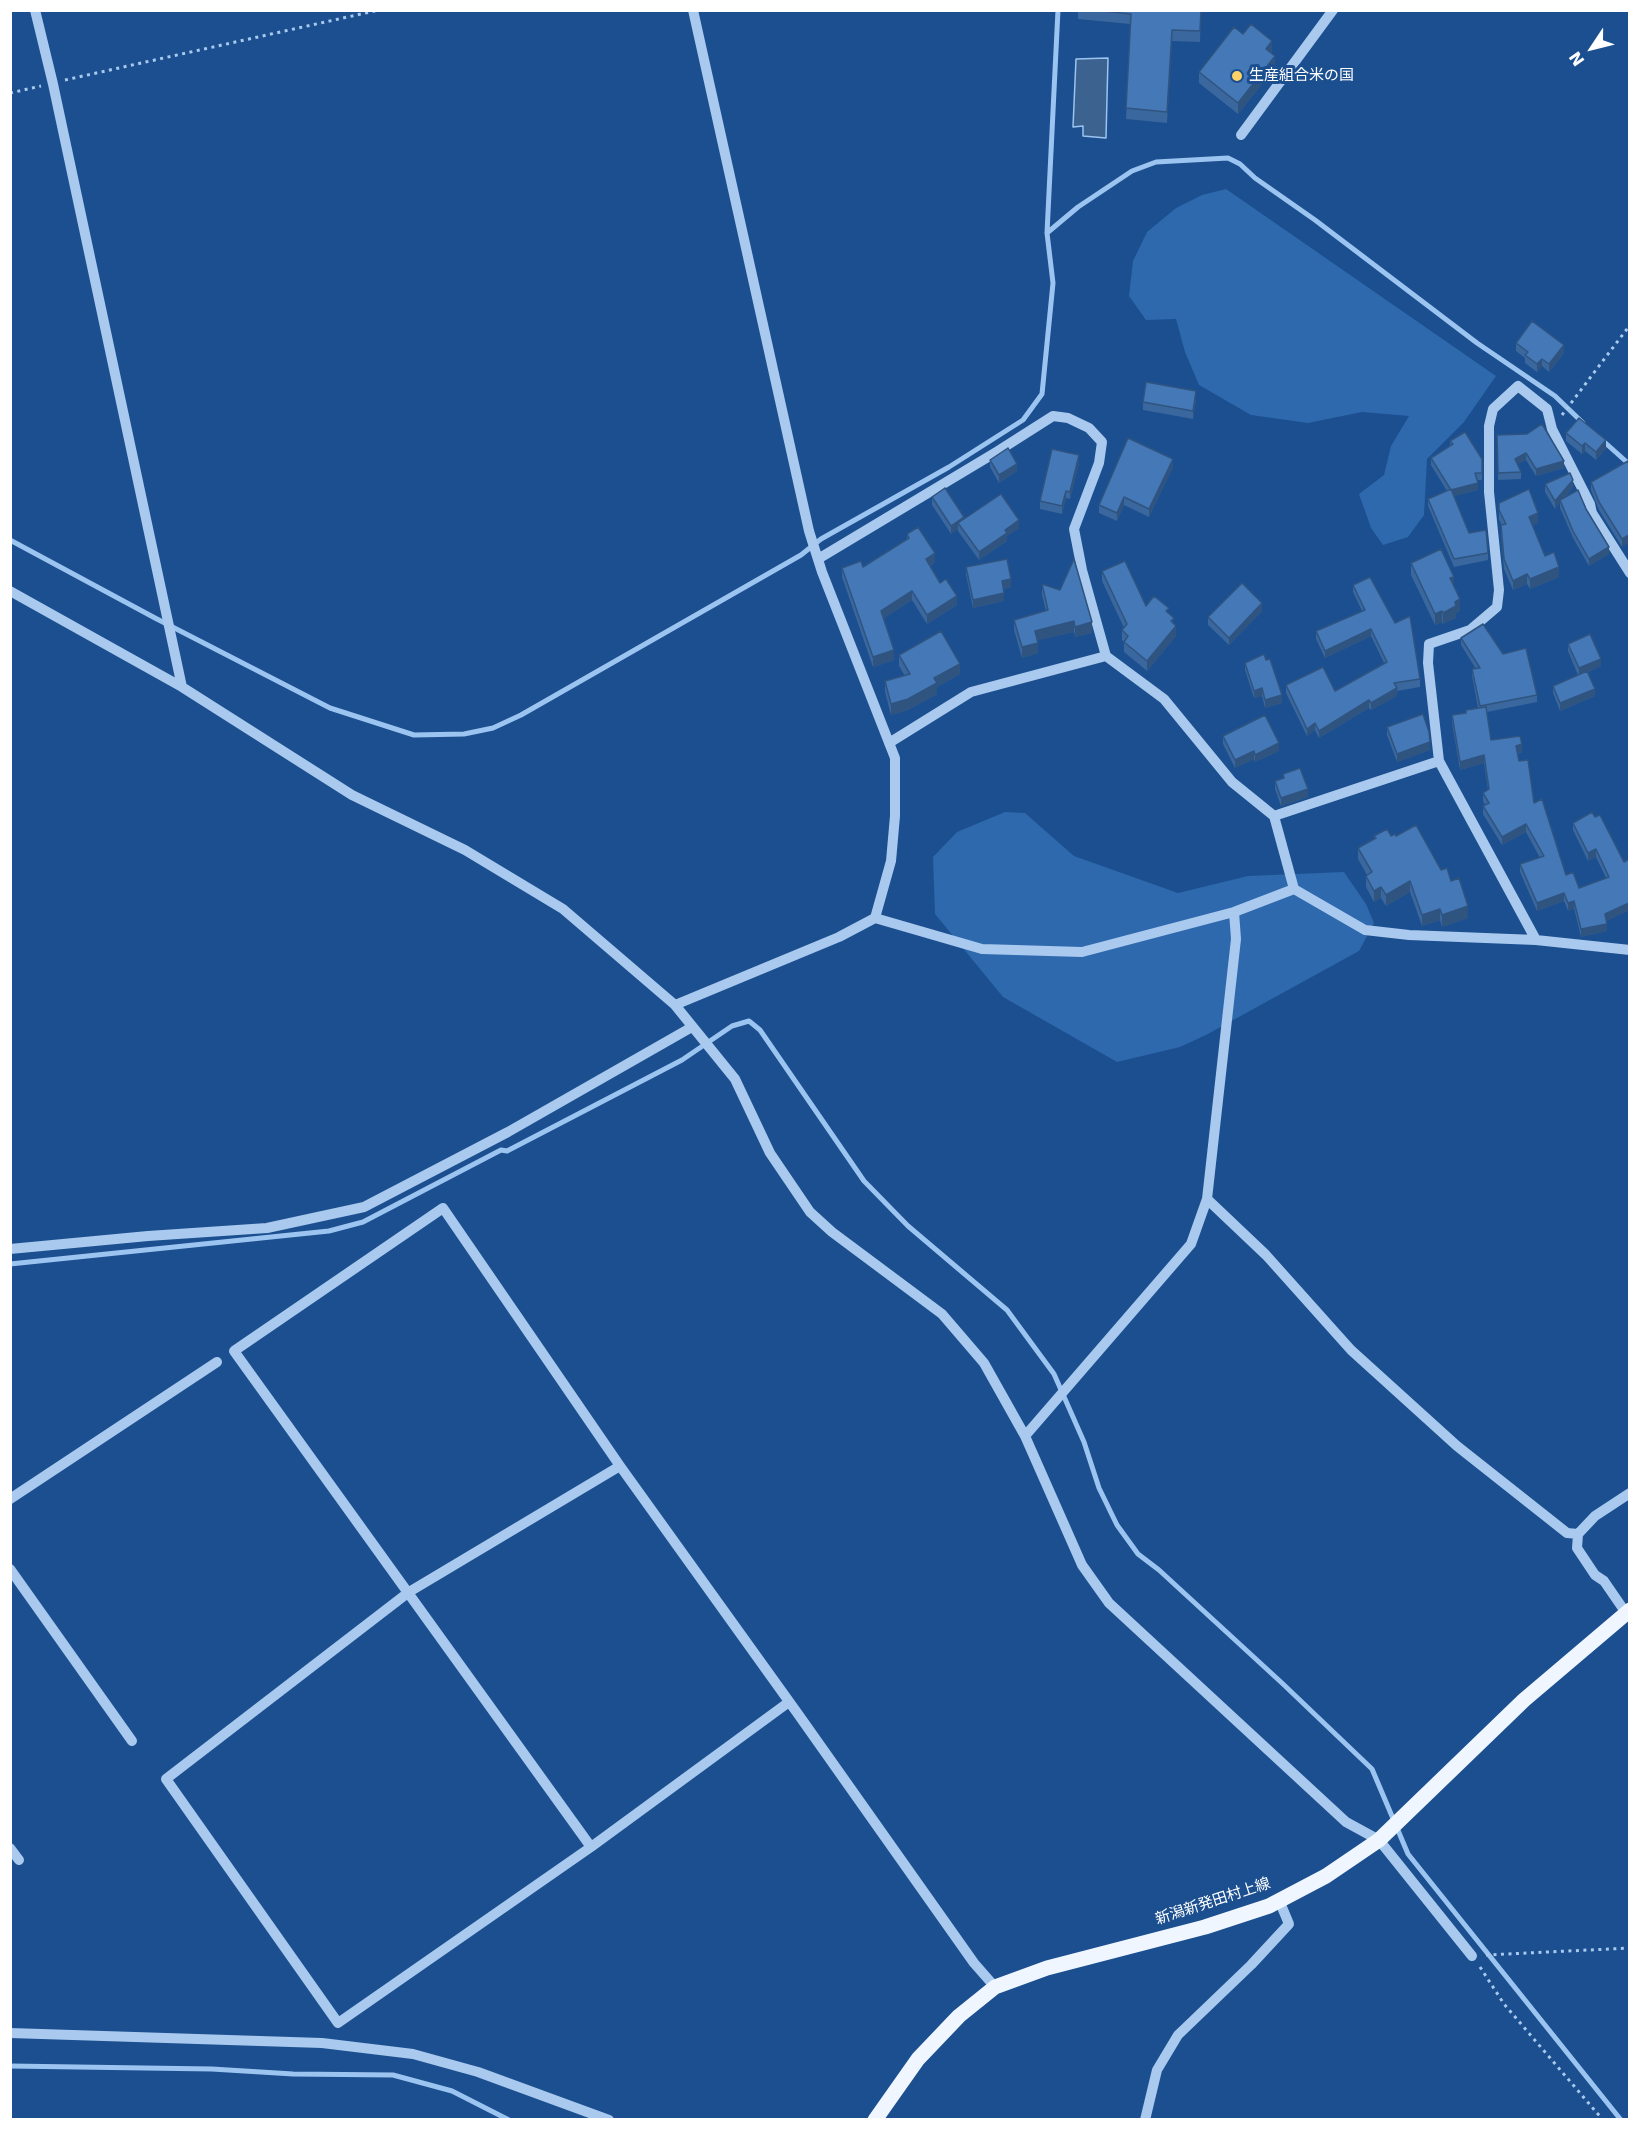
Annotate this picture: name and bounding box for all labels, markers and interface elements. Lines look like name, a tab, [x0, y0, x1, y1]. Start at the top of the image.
north arrow	[1562, 18, 1622, 78]
text: N	[1565, 48, 1588, 70]
place label: 生産組合米の国	[1249, 67, 1354, 85]
marker: 生産組合米の国	[1230, 69, 1244, 83]
street label: 新潟新発田村上線	[1153, 1875, 1273, 1929]

